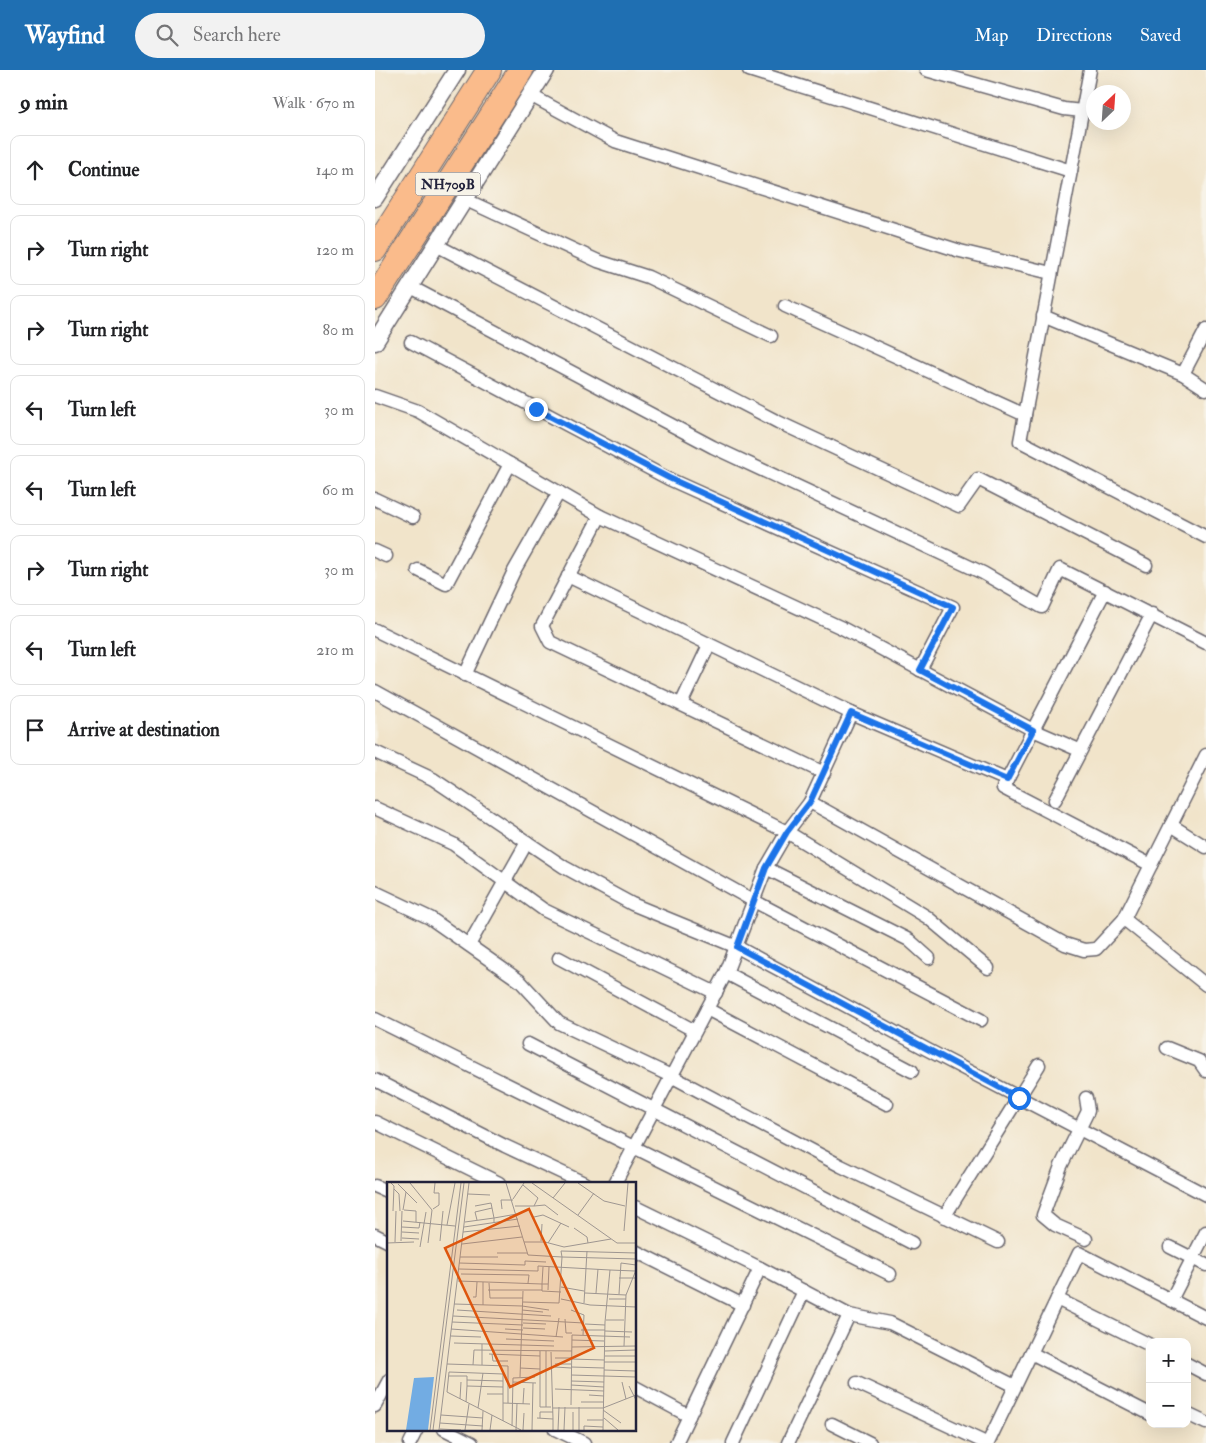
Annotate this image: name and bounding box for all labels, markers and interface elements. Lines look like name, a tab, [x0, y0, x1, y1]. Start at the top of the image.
search box	[135, 13, 485, 58]
text: Wayfind	[25, 20, 105, 51]
icon: search	[153, 21, 181, 49]
text: Search here	[193, 23, 281, 47]
text: Map	[975, 24, 1008, 47]
text: Directions	[1036, 24, 1112, 47]
text: Saved	[1140, 24, 1181, 47]
north arrow	[1086, 85, 1131, 130]
text: 9 min	[20, 89, 68, 116]
text: Walk · 670 m	[273, 93, 355, 113]
icon: ahead	[21, 156, 49, 184]
text: Continue	[68, 158, 139, 182]
text: 140 m	[316, 160, 354, 180]
road number: NH709B	[415, 172, 481, 196]
icon: right	[21, 236, 49, 264]
text: Turn right	[68, 238, 148, 262]
text: 120 m	[316, 240, 354, 260]
icon: right	[21, 316, 49, 344]
text: Turn right	[68, 318, 148, 342]
text: 80 m	[323, 320, 354, 340]
icon: left	[21, 396, 49, 424]
text: Turn left	[68, 398, 136, 422]
route end	[525, 398, 548, 421]
text: 30 m	[324, 400, 354, 420]
icon: left	[21, 476, 49, 504]
text: Turn left	[68, 478, 136, 502]
text: 60 m	[322, 480, 354, 500]
icon: right	[21, 556, 49, 584]
text: Turn right	[68, 558, 148, 582]
text: 30 m	[324, 560, 354, 580]
icon: left	[21, 636, 49, 664]
text: Turn left	[68, 638, 136, 662]
text: 210 m	[316, 640, 354, 660]
icon: arrive	[21, 716, 49, 744]
text: Arrive at destination	[68, 718, 220, 742]
route start	[1008, 1087, 1031, 1110]
inset map	[387, 1182, 636, 1430]
map controls	[1146, 1338, 1191, 1428]
button: +	[1146, 1338, 1191, 1383]
button: −	[1146, 1383, 1191, 1428]

